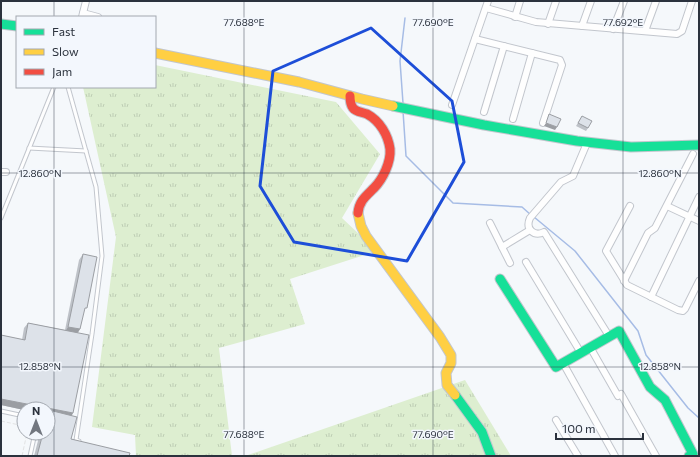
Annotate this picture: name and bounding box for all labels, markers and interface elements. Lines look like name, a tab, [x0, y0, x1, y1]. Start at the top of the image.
legend	[16, 16, 156, 88]
text: 77.688°E	[224, 16, 265, 28]
text: 77.690°E	[412, 16, 454, 28]
text: 77.692°E	[603, 16, 643, 28]
text: Fast	[52, 24, 75, 38]
text: Slow	[52, 44, 79, 58]
text: Jam	[52, 64, 72, 79]
text: 12.860°N	[19, 167, 61, 179]
text: 12.860°N	[639, 167, 681, 179]
text: 12.858°N	[19, 360, 61, 372]
text: 12.858°N	[639, 360, 681, 372]
north arrow	[16, 401, 56, 441]
text: N	[32, 404, 40, 417]
scale bar	[556, 415, 643, 441]
text: 100 m	[562, 421, 596, 435]
text: 77.688°E	[224, 428, 265, 440]
text: 77.690°E	[412, 428, 454, 440]

